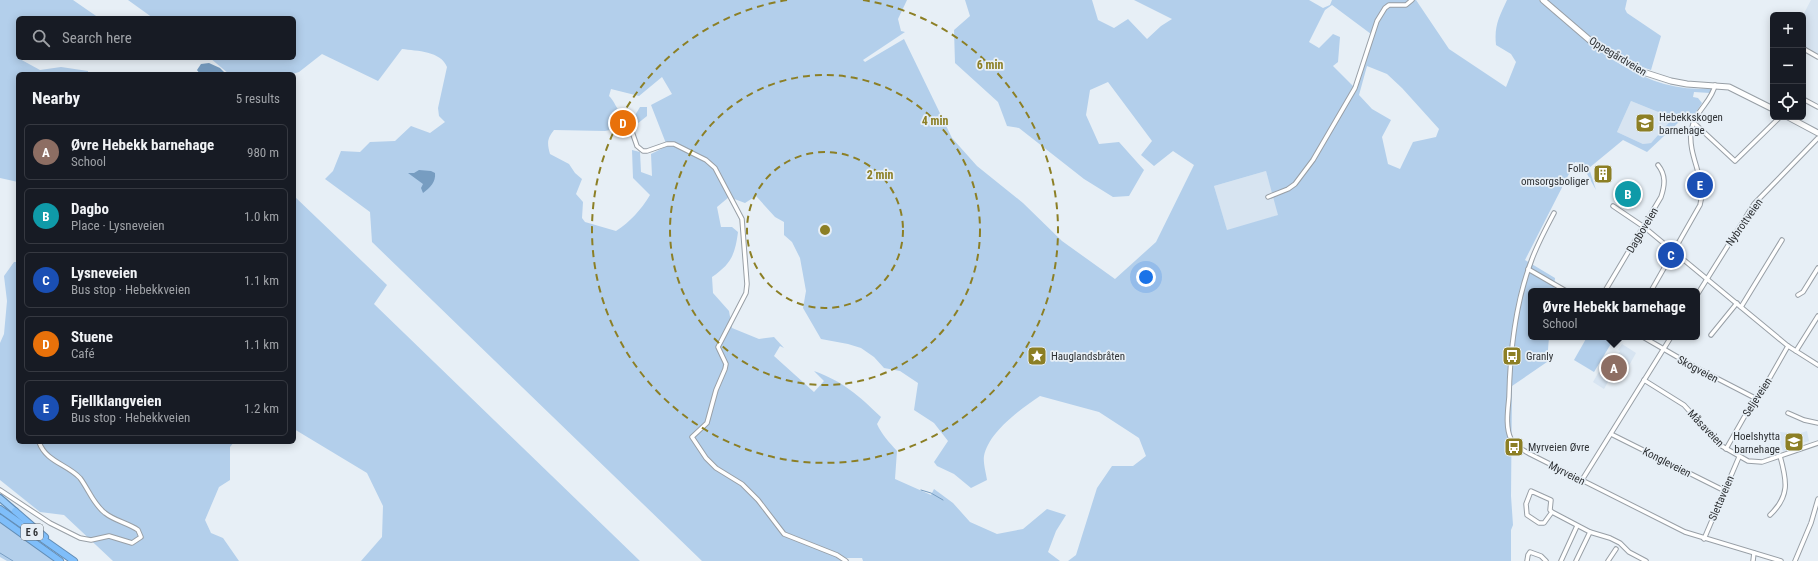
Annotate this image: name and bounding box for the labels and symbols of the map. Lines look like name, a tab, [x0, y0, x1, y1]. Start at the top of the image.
street label: Oppegårdveien	[1587, 34, 1649, 79]
text: 6 min	[977, 58, 1003, 72]
pin: D	[610, 108, 636, 138]
place label: Hebekkskogen barnehage	[1659, 111, 1723, 137]
school or university icon: Hebekkskogen barnehage	[1634, 112, 1656, 134]
text: 4 min	[922, 114, 948, 128]
place label: Follo omsorgsboliger	[1521, 162, 1590, 188]
building icon: Follo omsorgsboliger	[1592, 163, 1614, 185]
text: 2 min	[867, 168, 893, 182]
pin: E	[1687, 170, 1713, 200]
pin: B	[1615, 179, 1641, 209]
street label: Nybrottveien	[1723, 196, 1765, 249]
street label: Dagboveien	[1624, 205, 1661, 255]
centre of rings	[818, 223, 832, 237]
pin: C	[1658, 240, 1684, 270]
your location	[1136, 267, 1156, 287]
place icon: Hauglandsbråten	[1026, 345, 1048, 367]
bus stop icon: Granly	[1501, 345, 1523, 367]
place label: Hauglandsbråten	[1051, 350, 1125, 363]
place label: Granly	[1526, 350, 1554, 363]
pin: A	[1601, 353, 1627, 383]
street label: Skogveien	[1675, 353, 1720, 386]
street label: Seljeveien	[1740, 375, 1775, 419]
street label: Måsaveien	[1685, 407, 1726, 450]
place label: Hoelshytta barnehage	[1733, 430, 1780, 456]
school or university icon: Hoelshytta barnehage	[1783, 431, 1805, 453]
bus stop icon: Myrveien Øvre	[1503, 436, 1525, 458]
place label: Myrveien Øvre	[1528, 441, 1589, 454]
street label: Kongleveien	[1640, 445, 1693, 480]
street label: Myrveien	[1546, 459, 1587, 488]
street label: Slettaveien	[1706, 474, 1737, 523]
road number: E 6	[21, 524, 43, 540]

